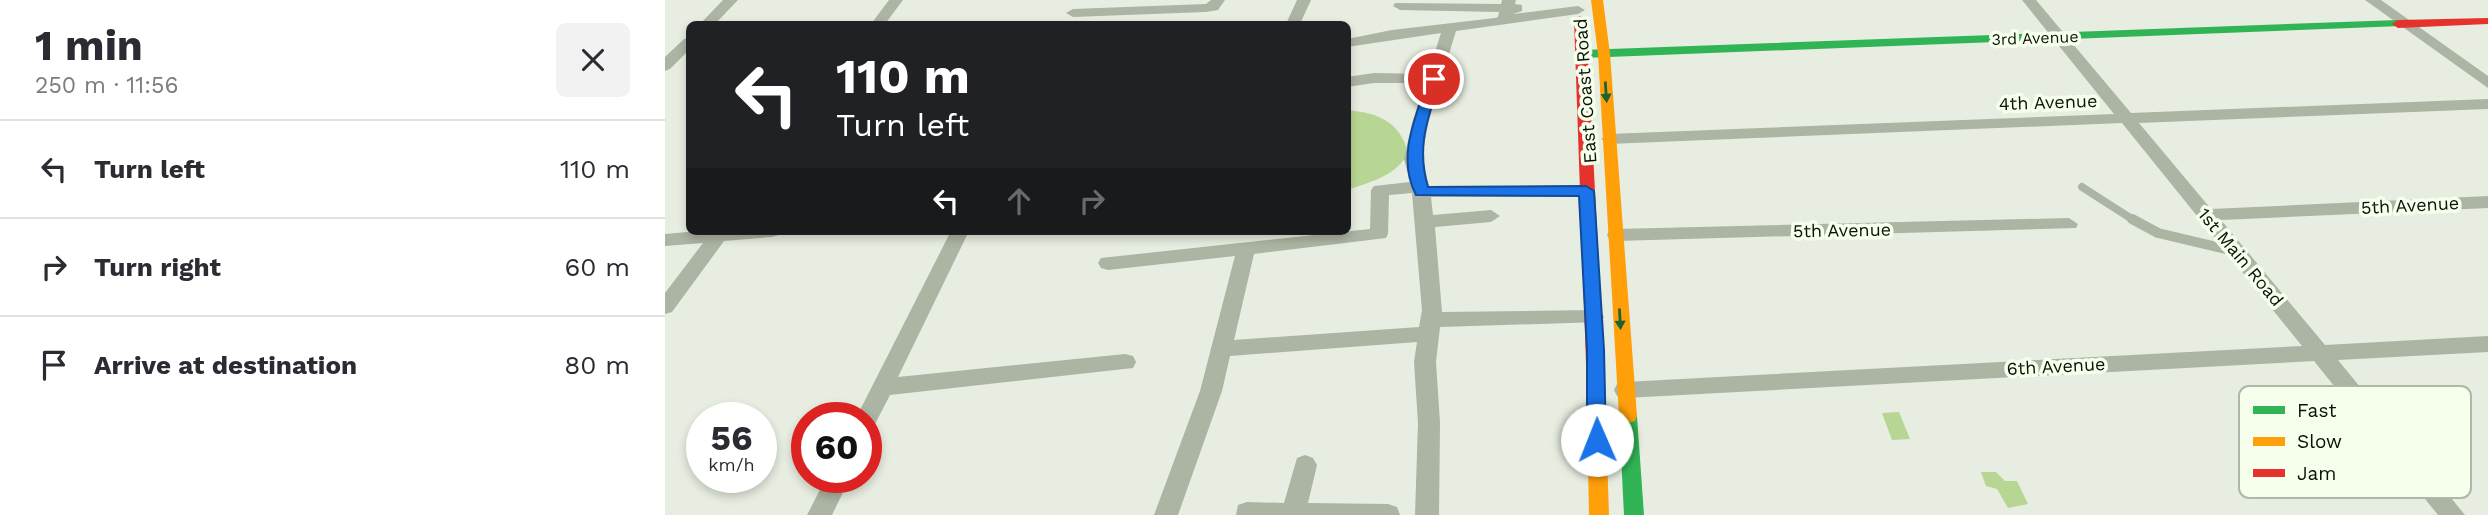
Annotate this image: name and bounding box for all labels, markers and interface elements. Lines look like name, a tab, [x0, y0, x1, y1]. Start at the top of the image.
street label: East Coast Road	[1569, 18, 1601, 164]
text: 1 min	[35, 21, 143, 70]
button: close	[556, 23, 630, 97]
street label: 3rd Avenue	[1991, 27, 2079, 49]
text: 110 m	[836, 47, 970, 105]
icon: left	[721, 49, 812, 140]
pin	[1404, 49, 1464, 109]
icon: arrive	[1415, 60, 1453, 98]
text: 250 m · 11:56	[35, 72, 178, 99]
one-way arrow	[1601, 81, 1612, 103]
street label: 4th Avenue	[1998, 90, 2098, 114]
text: Turn left	[836, 106, 969, 144]
icon: left	[35, 150, 73, 188]
text: Turn left	[94, 154, 205, 184]
text: 110 m	[560, 154, 630, 184]
icon: left	[927, 182, 965, 220]
icon: ahead	[1000, 182, 1038, 220]
icon: right	[1073, 182, 1111, 220]
street label: 5th Avenue	[2360, 192, 2460, 218]
street label: 1st Main Road	[2194, 204, 2288, 310]
street label: 5th Avenue	[1793, 219, 1891, 241]
icon: right	[35, 248, 73, 286]
text: Turn right	[94, 252, 221, 282]
text: 60 m	[564, 252, 630, 282]
one-way arrow	[1615, 308, 1626, 330]
icon: arrive	[35, 346, 73, 384]
text: Arrive at destination	[94, 350, 357, 380]
text: 80 m	[564, 350, 630, 380]
street label: 6th Avenue	[2006, 353, 2106, 379]
legend	[2239, 386, 2471, 498]
text: Fast	[2297, 399, 2336, 422]
speed limit sign: 60	[791, 402, 882, 493]
position arrow	[1560, 403, 1634, 477]
text: 56	[711, 417, 752, 459]
text: Slow	[2297, 430, 2342, 453]
text: km/h	[708, 454, 755, 475]
text: Jam	[2297, 462, 2336, 485]

